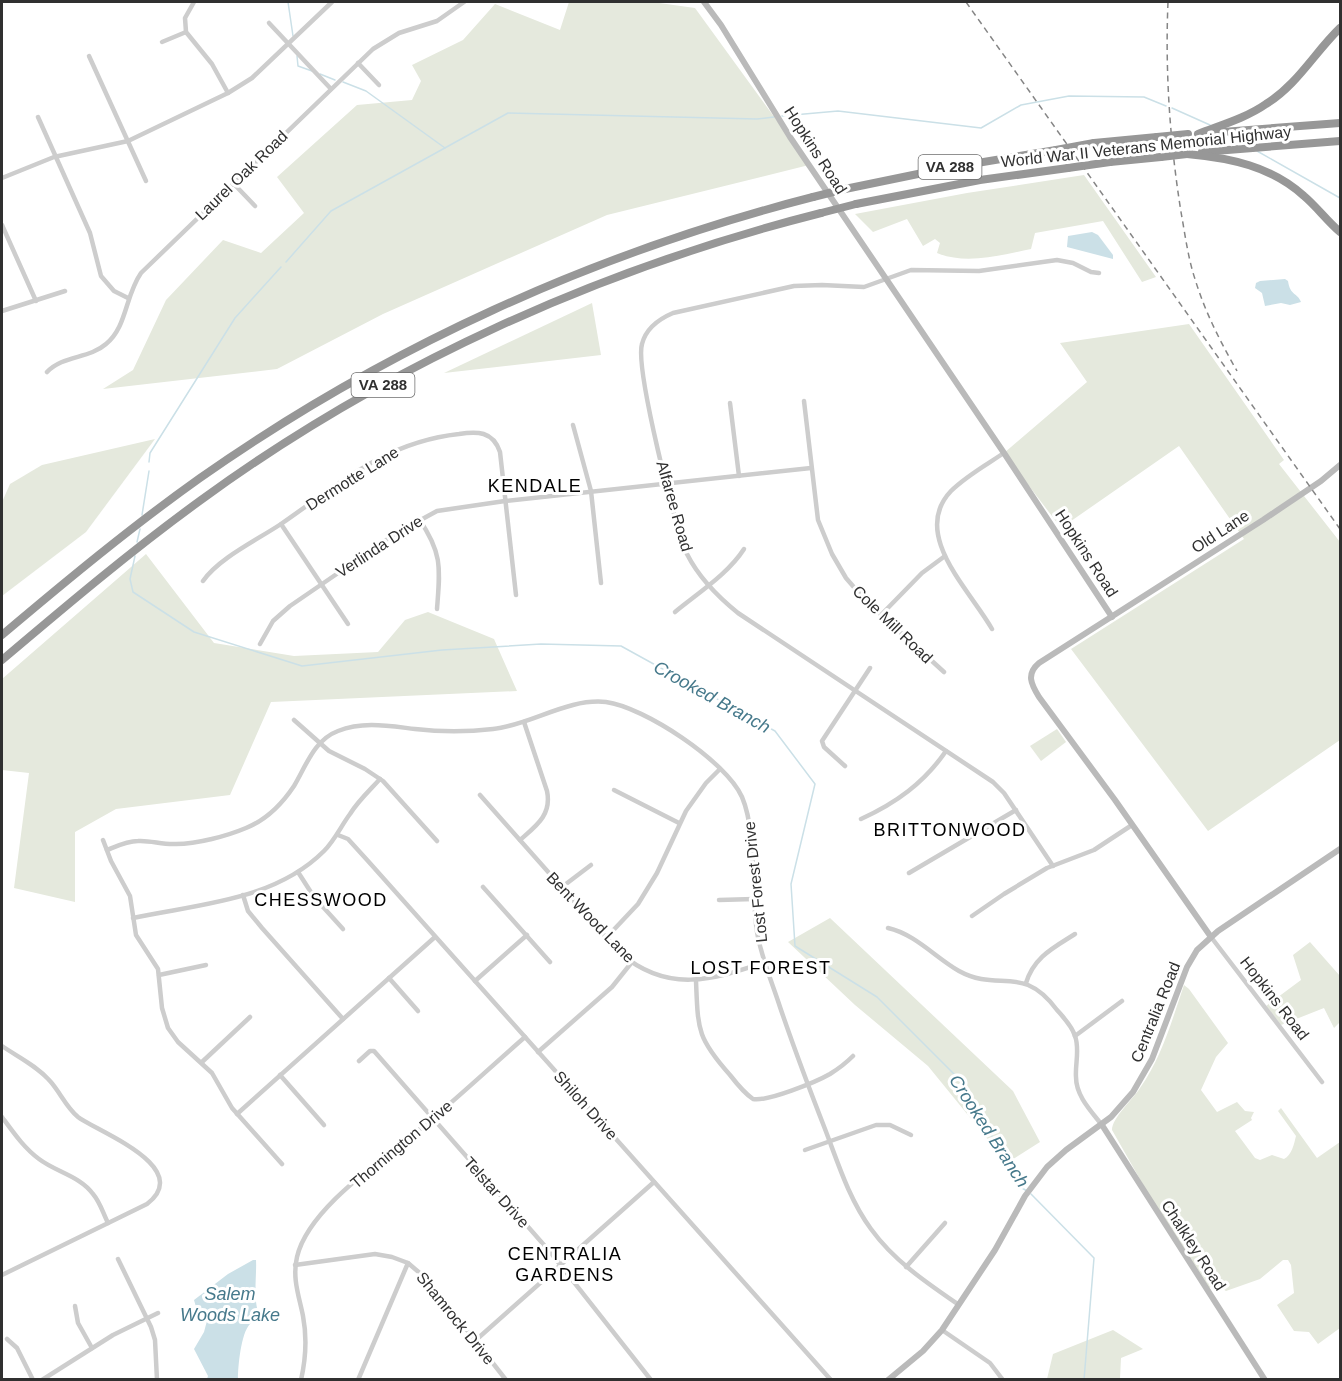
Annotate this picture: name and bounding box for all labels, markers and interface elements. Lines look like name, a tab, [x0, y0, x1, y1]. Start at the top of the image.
street label: Hopkins Road	[781, 103, 850, 197]
street label: World War II Veterans Memorial Highway	[1000, 123, 1292, 170]
street label: Laurel Oak Road	[192, 127, 291, 223]
road number: VA 288	[918, 155, 982, 179]
road number: VA 288	[352, 373, 415, 397]
street label: Dermotte Lane	[303, 443, 402, 514]
street label: Alfaree Road	[653, 459, 696, 553]
district label: KENDALE	[488, 476, 582, 496]
street label: Hopkins Road	[1052, 506, 1121, 600]
street label: Old Lane	[1188, 507, 1252, 556]
street label: Verlinda Drive	[333, 512, 426, 581]
street label: Cole Mill Road	[849, 582, 936, 667]
water label: Crooked Branch	[650, 657, 774, 737]
street label: Lost Forest Drive	[741, 820, 770, 943]
district label: BRITTONWOOD	[873, 820, 1027, 840]
street label: Bent Wood Lane	[543, 869, 638, 966]
district label: CHESSWOOD	[254, 890, 388, 910]
street label: Hopkins Road	[1237, 953, 1312, 1043]
district label: LOST FOREST	[690, 958, 832, 978]
street label: Centralia Road	[1128, 960, 1183, 1065]
street label: Shiloh Drive	[550, 1068, 621, 1143]
water label: Crooked Branch	[945, 1071, 1033, 1191]
street label: Thornington Drive	[347, 1097, 456, 1192]
street label: Telstar Drive	[461, 1154, 533, 1231]
street label: Chalkley Road	[1158, 1197, 1229, 1294]
district label: CENTRALIA GARDENS	[508, 1244, 622, 1285]
street label: Shamrock Drive	[413, 1269, 498, 1368]
water label: Salem Woods Lake	[180, 1284, 280, 1325]

